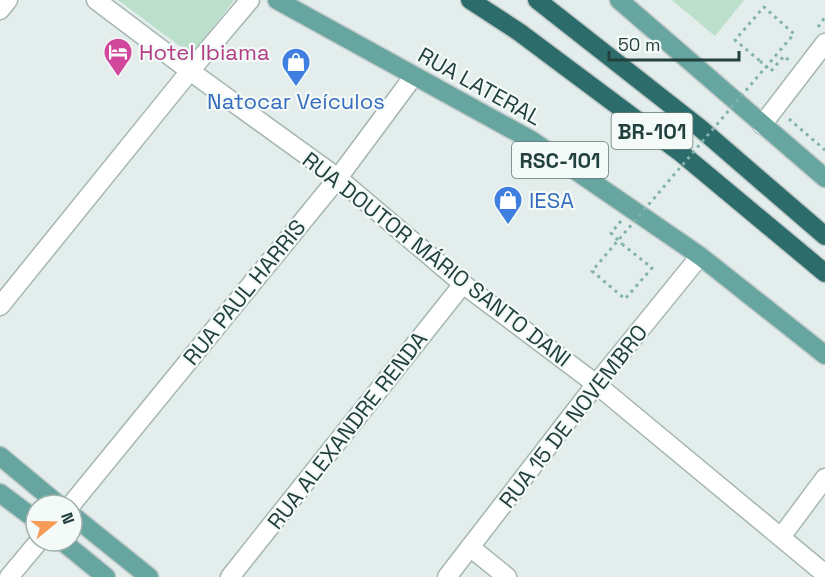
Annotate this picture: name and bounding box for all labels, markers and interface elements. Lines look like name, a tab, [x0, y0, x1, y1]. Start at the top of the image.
scale bar	[609, 24, 740, 62]
text: 50 m	[618, 33, 660, 56]
hotel icon: Hotel Ibiama	[102, 36, 134, 78]
place label: Hotel Ibiama	[139, 38, 270, 66]
street label: RUA LATERAL	[413, 41, 547, 131]
shop icon: Natocar Veículos	[280, 46, 312, 88]
place label: Natocar Veículos	[207, 87, 385, 115]
road number: BR-101	[612, 113, 692, 149]
road number: RSC-101	[512, 142, 608, 178]
street label: RUA DOUTOR MÁRIO SANTO DANI	[297, 145, 577, 373]
shop icon: IESA	[492, 184, 524, 226]
place label: IESA	[529, 186, 574, 214]
street label: RUA PAUL HARRIS	[177, 213, 311, 371]
street label: RUA 15 DE NOVEMBRO	[493, 319, 653, 513]
street label: RUA ALEXANDRE RENDA	[261, 325, 433, 535]
north arrow	[24, 493, 84, 553]
text: N	[56, 510, 79, 527]

